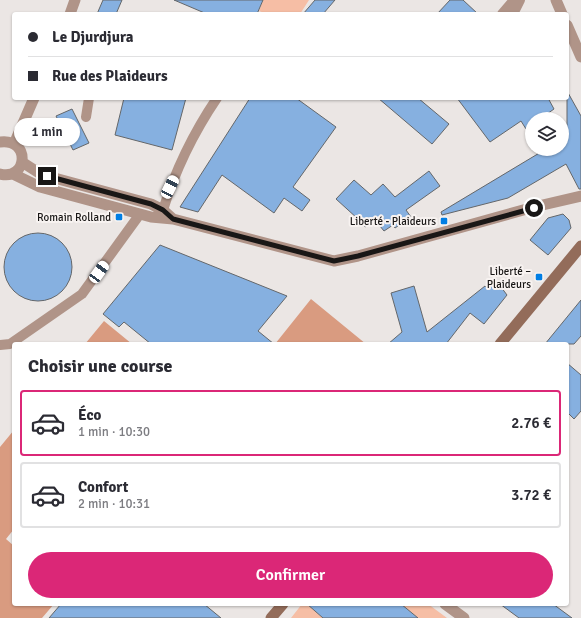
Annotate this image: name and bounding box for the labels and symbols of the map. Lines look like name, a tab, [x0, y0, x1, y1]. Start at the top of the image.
callout: 1 min	[14, 118, 80, 146]
route end	[38, 167, 56, 185]
car	[159, 174, 181, 200]
route start	[525, 199, 543, 217]
place label: Romain Rolland	[37, 211, 111, 224]
marker: Romain Rolland	[114, 212, 124, 222]
place label: Liberté - Plaideurs	[350, 215, 436, 228]
marker: Liberté - Plaideurs	[439, 216, 449, 226]
car	[87, 259, 111, 285]
place label: Liberté – Plaideurs	[487, 265, 531, 291]
marker: Liberté – Plaideurs	[534, 272, 544, 282]

